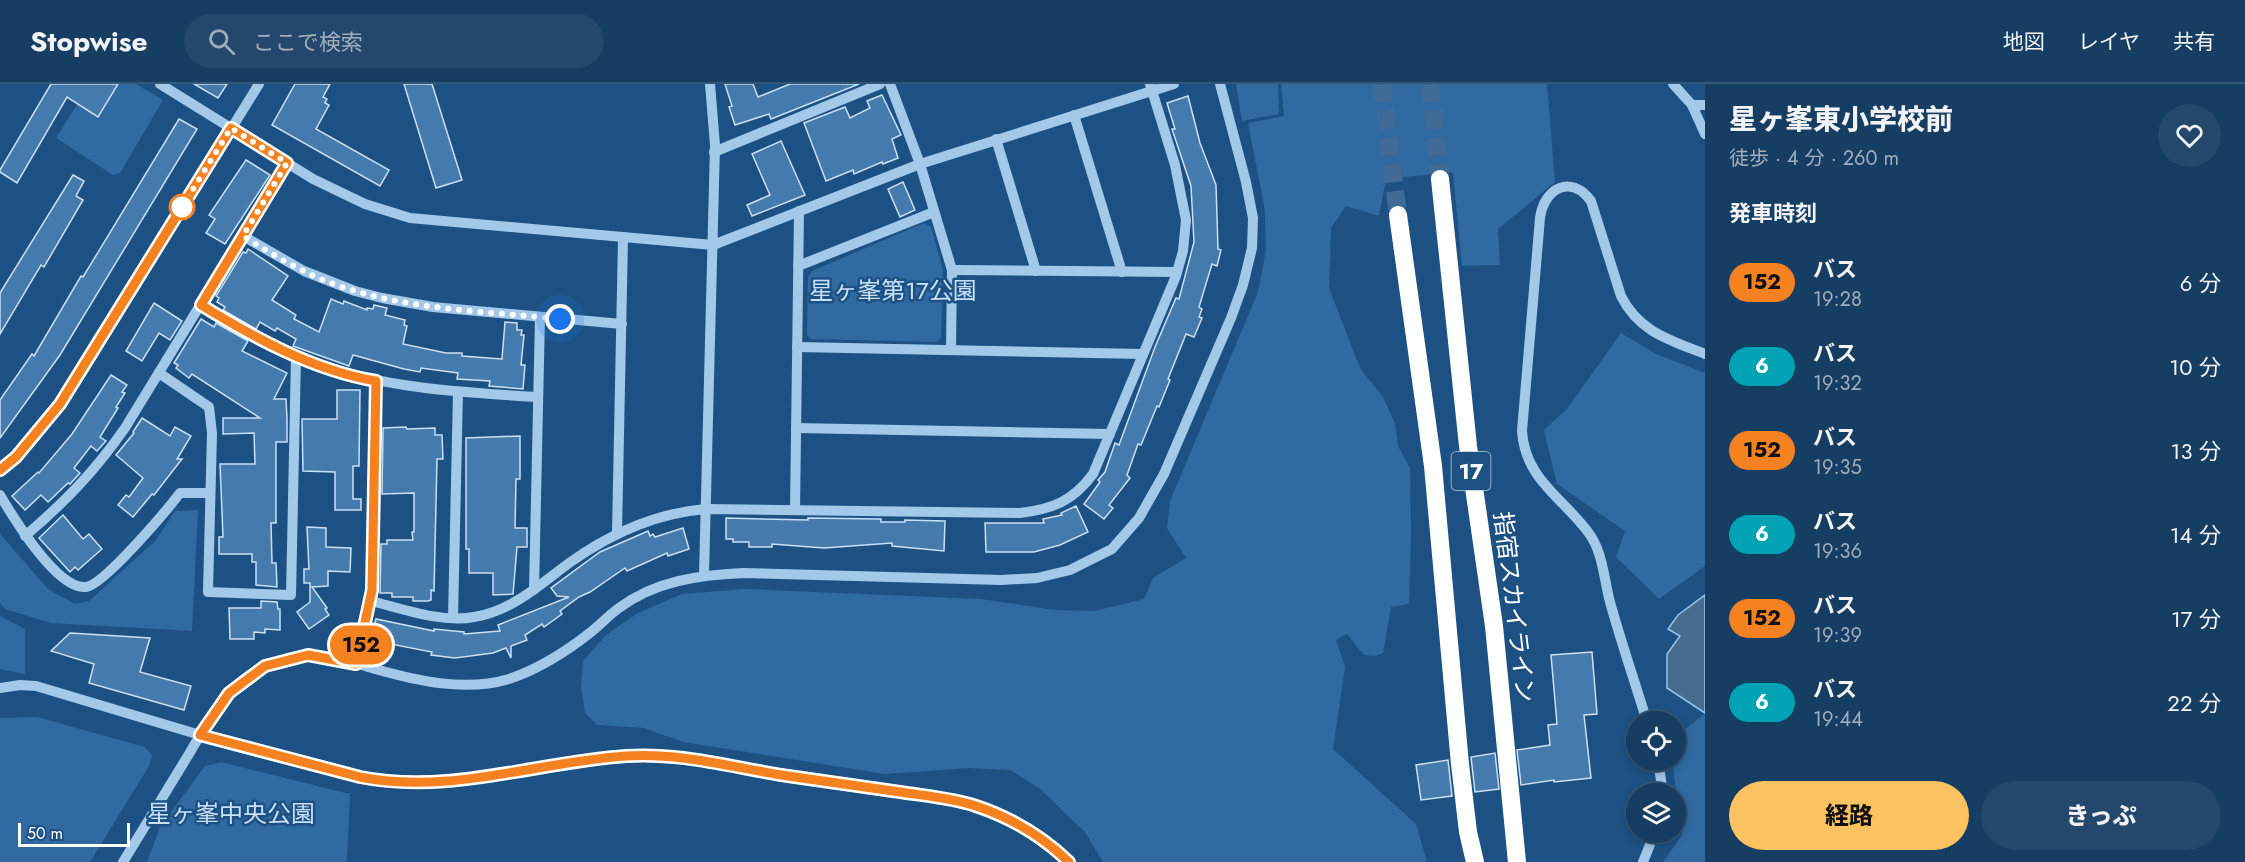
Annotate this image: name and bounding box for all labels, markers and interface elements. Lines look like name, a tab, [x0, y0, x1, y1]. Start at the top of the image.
search box	[184, 14, 604, 68]
text: Stopwise	[30, 21, 148, 62]
icon: search	[205, 25, 238, 58]
text: ここで検索	[253, 26, 363, 58]
text: 地図	[2003, 27, 2045, 57]
text: レイヤ	[2078, 27, 2140, 57]
text: 共有	[2173, 27, 2215, 57]
text: 星ヶ峯東小学校前	[1729, 99, 1953, 140]
button: heart	[2158, 104, 2221, 167]
text: 徒歩 · 4 分 · 260 m	[1729, 144, 1899, 173]
unlabelled marker	[169, 194, 195, 220]
text: 発車時刻	[1729, 197, 1817, 229]
text: バス	[1813, 253, 1857, 285]
text: 152	[1743, 267, 1781, 297]
text: 6 分	[2180, 267, 2221, 299]
park label: 星ヶ峯第17公園	[809, 273, 977, 308]
text: 19:28	[1813, 285, 1862, 314]
your location	[545, 304, 575, 334]
text: バス	[1813, 337, 1857, 369]
text: 6	[1755, 351, 1769, 381]
text: 10 分	[2169, 351, 2221, 383]
text: 19:32	[1813, 369, 1862, 398]
text: バス	[1813, 421, 1857, 453]
text: 152	[1743, 435, 1781, 465]
text: 13 分	[2170, 435, 2221, 467]
road number: 17	[1452, 452, 1490, 490]
text: 19:35	[1813, 453, 1862, 482]
text: バス	[1813, 505, 1857, 537]
street label: 指宿スカイライン	[1485, 510, 1544, 704]
text: 6	[1755, 519, 1769, 549]
text: 14 分	[2170, 519, 2221, 551]
text: 19:36	[1813, 537, 1862, 566]
text: バス	[1813, 589, 1857, 621]
text: 152	[1743, 603, 1781, 633]
text: 17 分	[2171, 603, 2221, 635]
text: 19:39	[1813, 621, 1862, 650]
line badge: 152	[326, 626, 395, 664]
text: 152	[342, 630, 380, 660]
text: バス	[1813, 673, 1857, 705]
text: 6	[1755, 687, 1769, 717]
text: 22 分	[2167, 687, 2221, 719]
text: 19:44	[1813, 705, 1863, 734]
map controls	[1626, 711, 1686, 843]
button: locate	[1626, 711, 1686, 771]
button: 経路	[1729, 781, 1969, 850]
button: きっぷ	[1981, 781, 2221, 850]
button: layers	[1626, 783, 1686, 843]
park label: 星ヶ峯中央公園	[147, 796, 315, 831]
scale bar	[18, 820, 130, 848]
text: 50 m	[27, 822, 63, 845]

